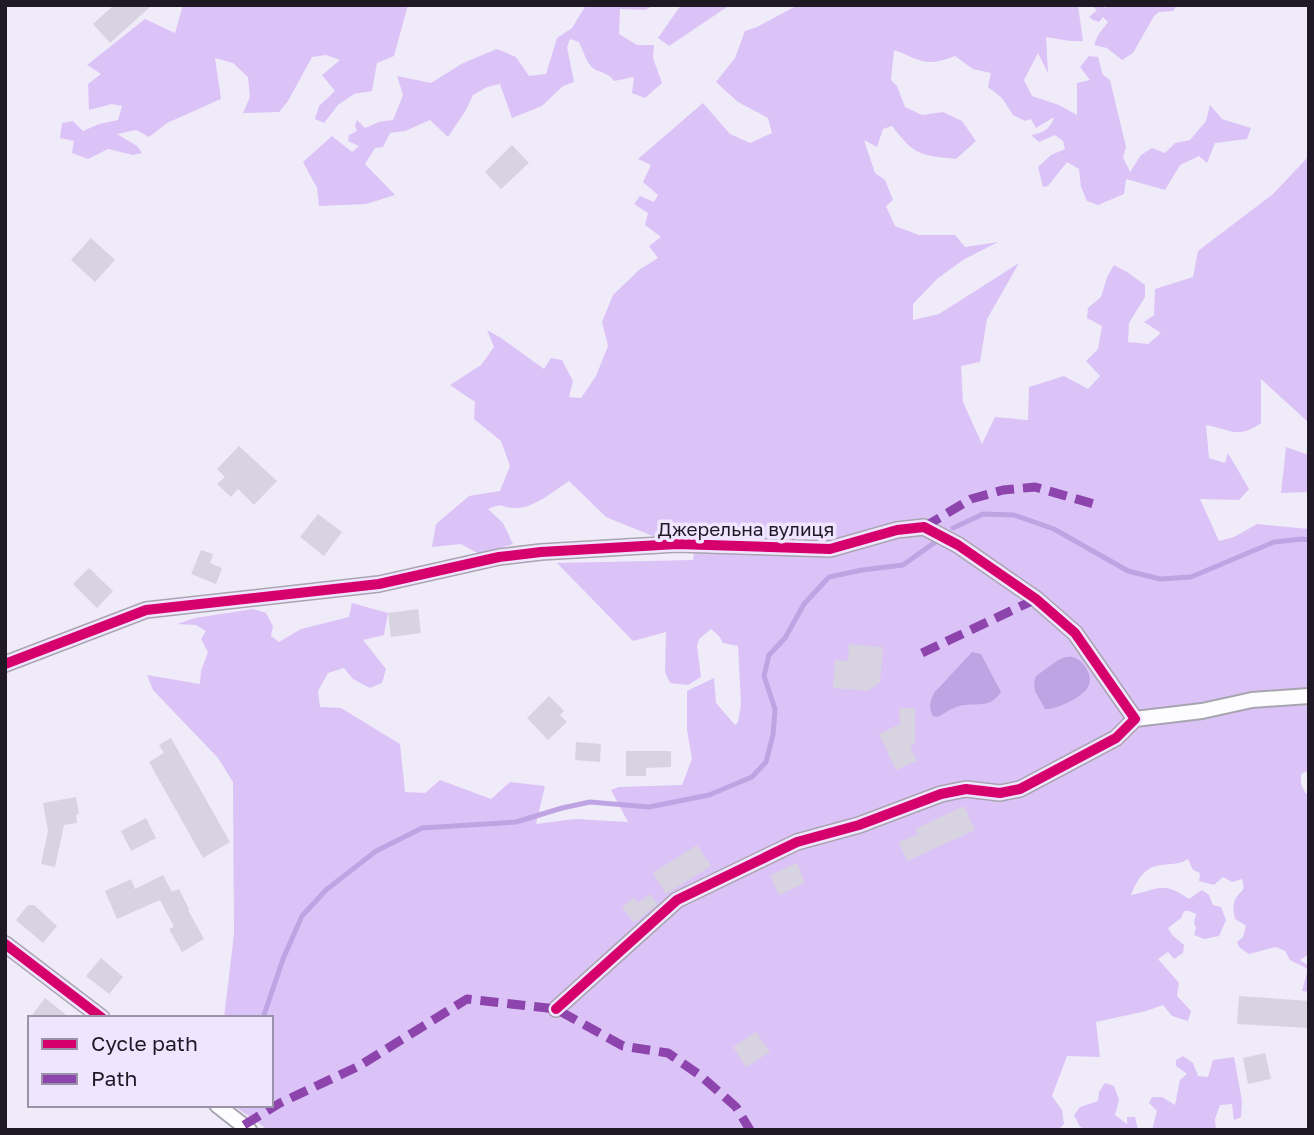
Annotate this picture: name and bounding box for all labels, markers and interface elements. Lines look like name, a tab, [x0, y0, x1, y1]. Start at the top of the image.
street label: Джерельна вулиця	[658, 517, 834, 540]
legend	[28, 1016, 273, 1107]
text: Cycle path	[91, 1030, 198, 1056]
text: Path	[91, 1065, 138, 1091]

